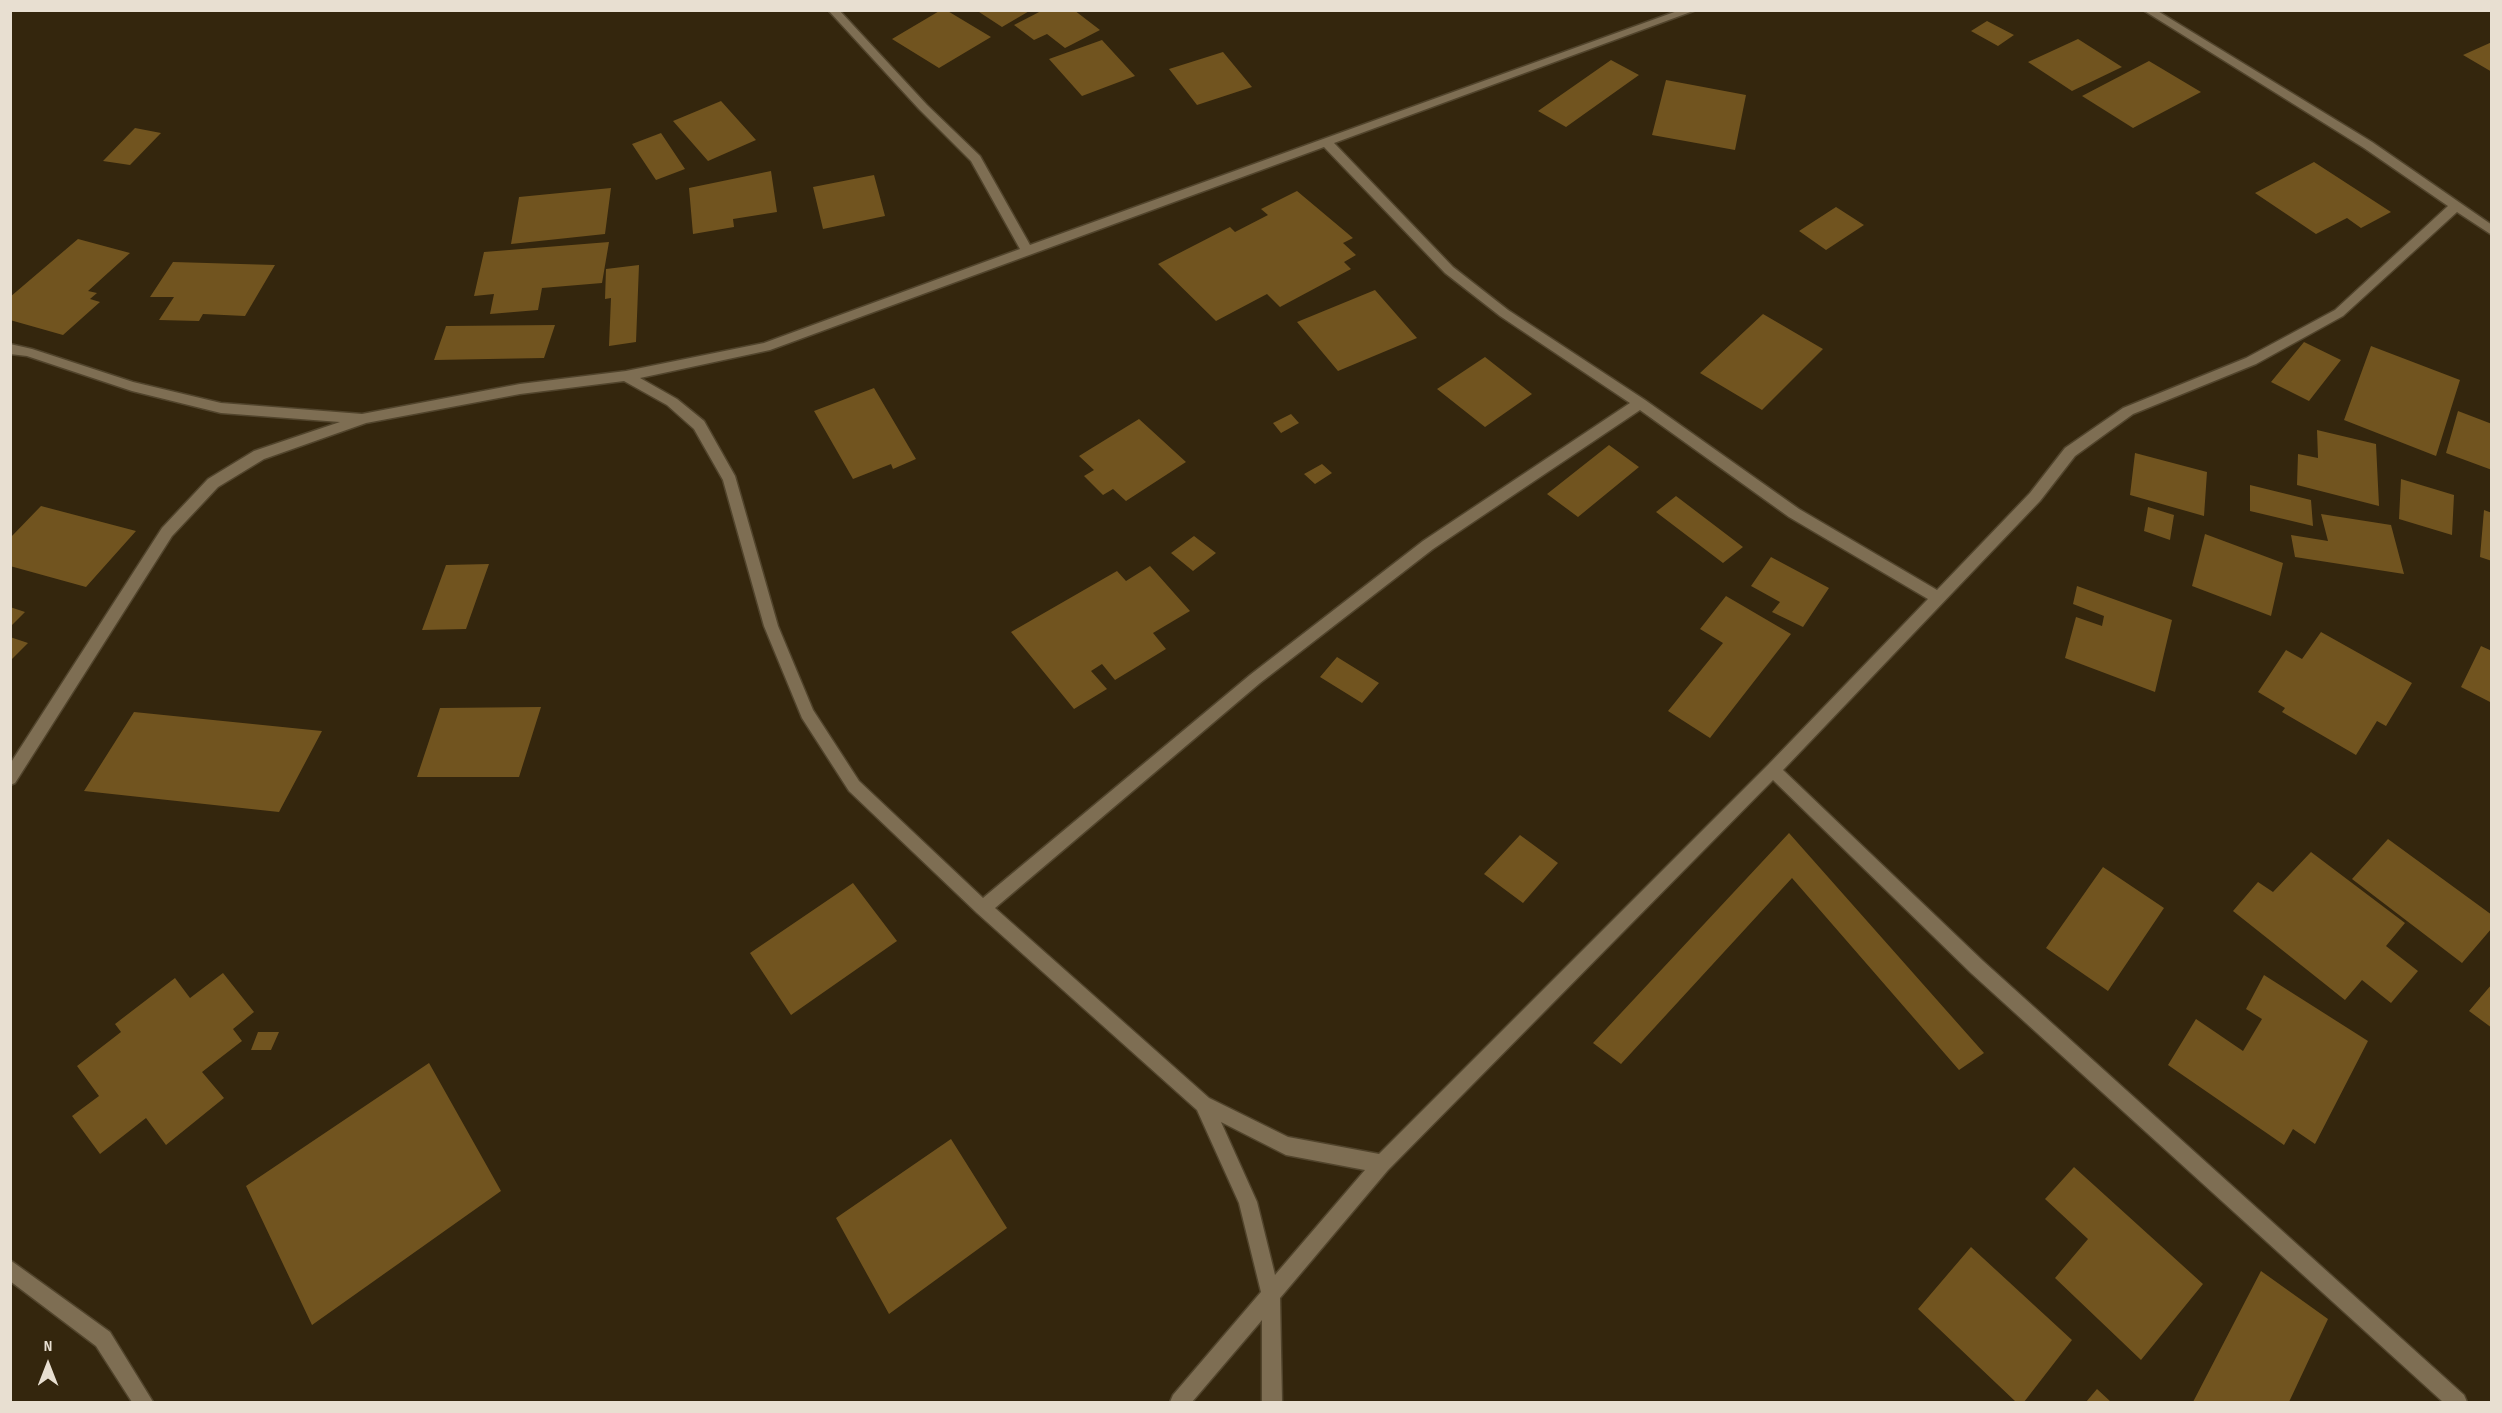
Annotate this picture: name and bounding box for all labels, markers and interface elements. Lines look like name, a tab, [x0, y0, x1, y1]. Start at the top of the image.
north arrow	[18, 1335, 78, 1395]
text: N	[44, 1337, 52, 1356]

